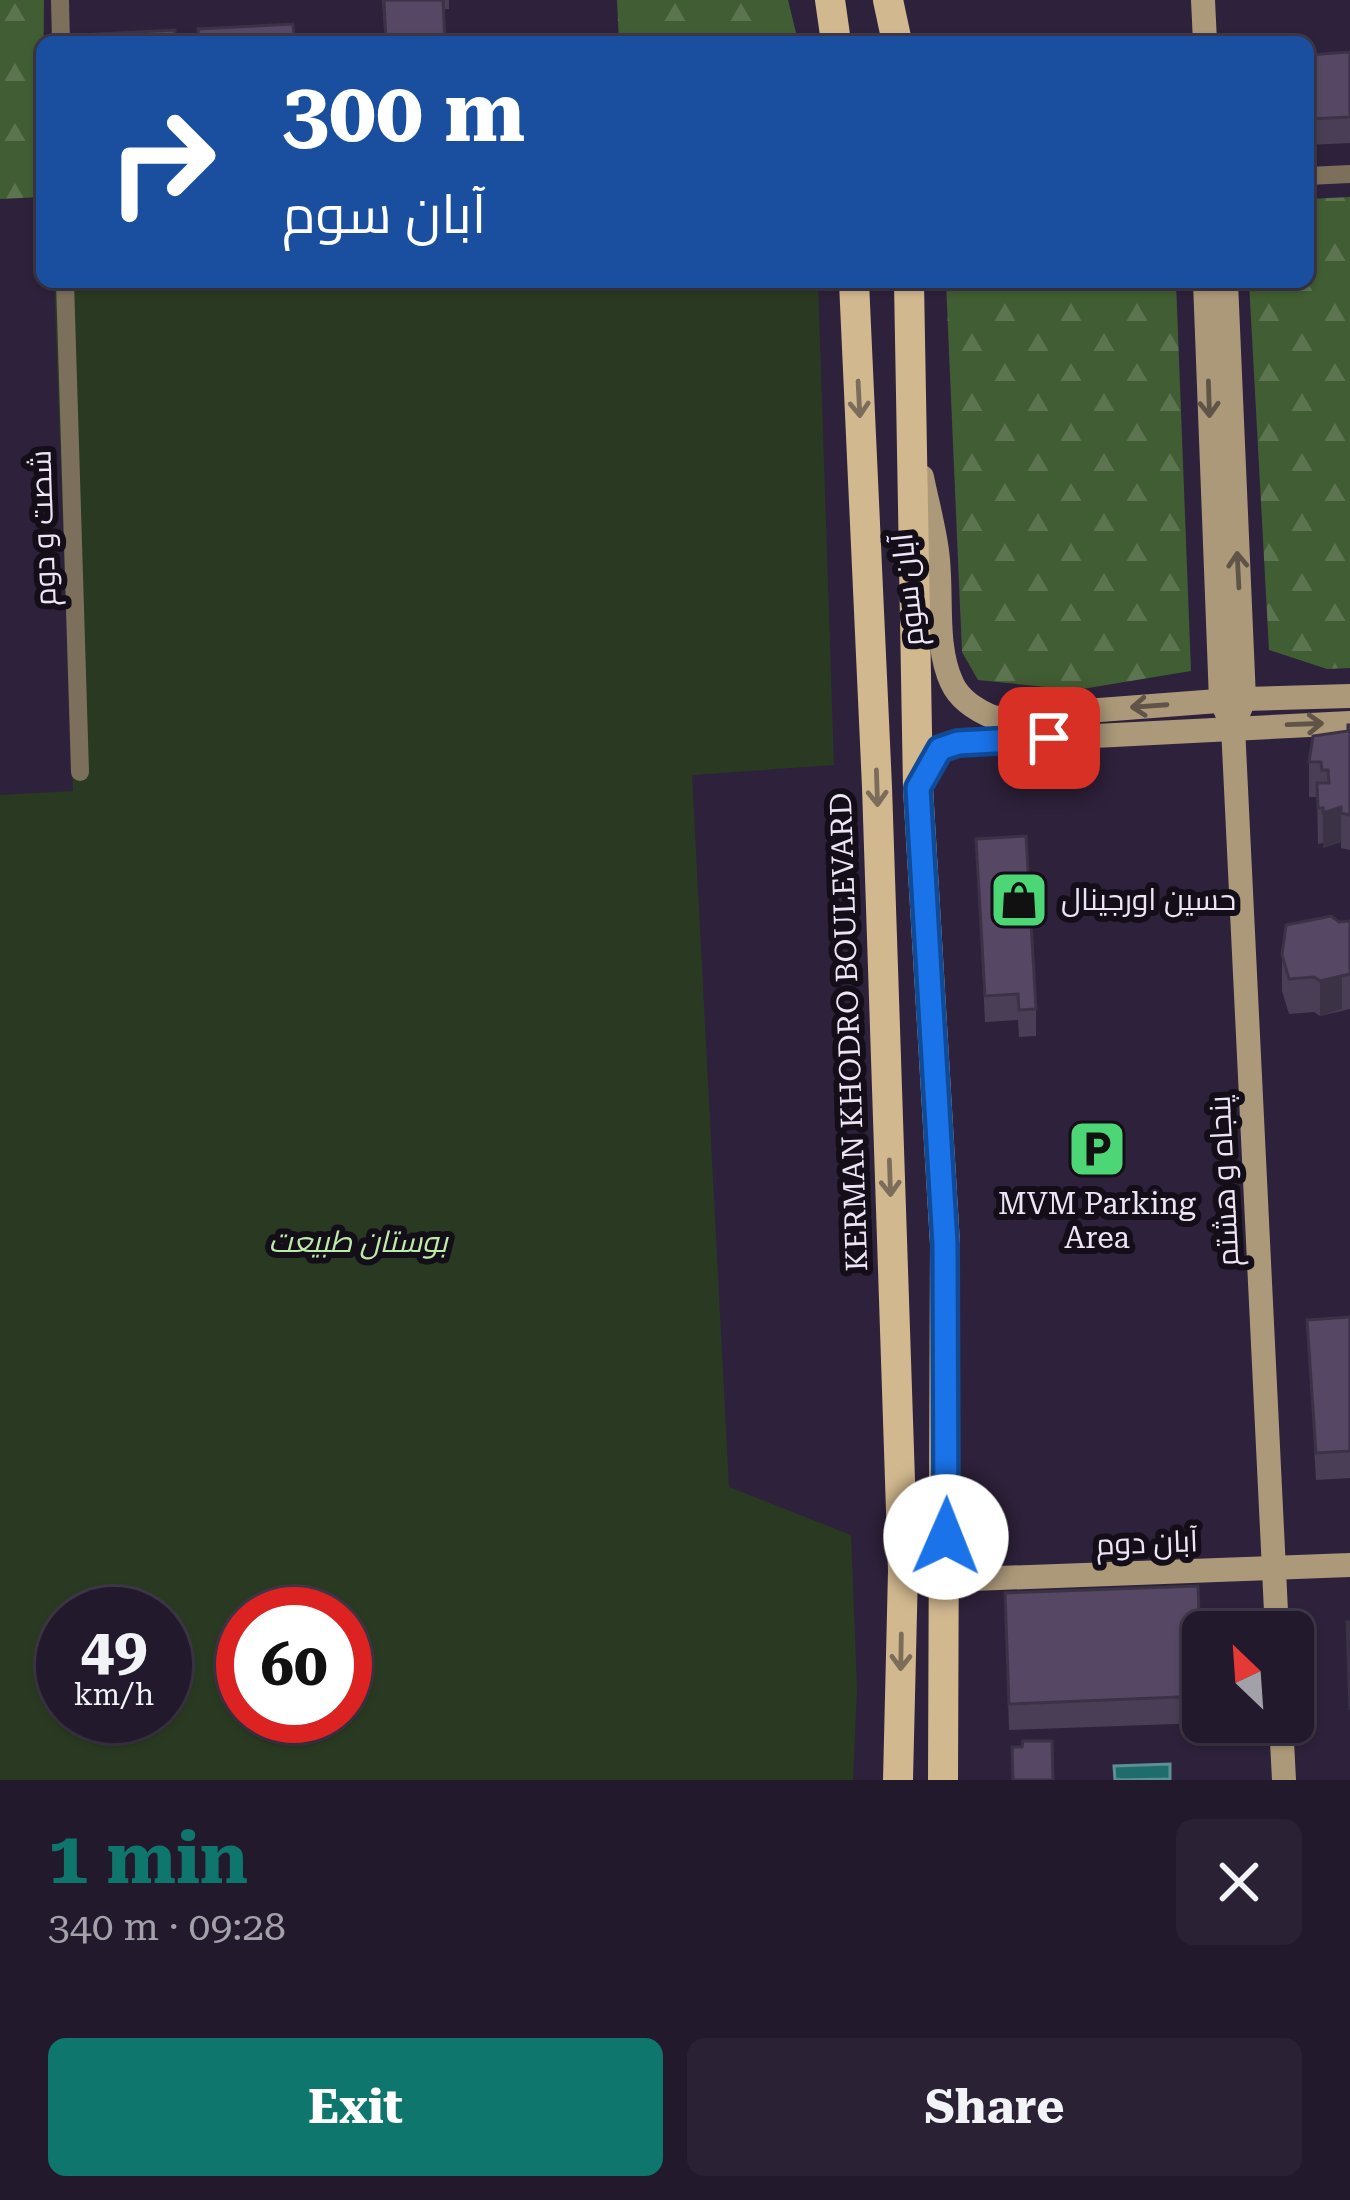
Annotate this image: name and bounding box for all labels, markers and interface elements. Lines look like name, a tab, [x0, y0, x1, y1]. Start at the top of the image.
text: 300 m	[282, 63, 525, 161]
icon: right	[84, 84, 240, 240]
text: آبان سوم	[282, 183, 486, 246]
one-way arrow	[848, 379, 871, 418]
one-way arrow	[1198, 379, 1221, 418]
street label: شصت و دوم	[22, 449, 66, 607]
street label: آبان سوم	[884, 532, 934, 648]
one-way arrow	[1226, 551, 1249, 590]
pin	[998, 687, 1100, 789]
one-way arrow	[1130, 694, 1169, 717]
icon: arrive	[1016, 705, 1082, 771]
one-way arrow	[1285, 712, 1324, 735]
one-way arrow	[866, 768, 889, 807]
street label: KERMAN KHODRO BOULEVARD	[823, 792, 874, 1272]
shop icon: حسین اورجینال	[988, 869, 1050, 931]
place label: حسین اورجینال	[1061, 882, 1236, 918]
street label: پنجاه و هشتم	[1202, 1095, 1248, 1267]
parking icon: MVM Parking Area	[1066, 1118, 1128, 1180]
one-way arrow	[879, 1158, 902, 1197]
place label: MVM Parking Area	[998, 1186, 1196, 1255]
park label: بوستان طبیعت	[269, 1224, 449, 1260]
position arrow	[883, 1474, 1009, 1600]
street label: آبان دوم	[1095, 1523, 1199, 1565]
speed limit sign: 60	[216, 1587, 372, 1743]
north arrow	[1182, 1611, 1314, 1743]
map controls	[1182, 1611, 1314, 1743]
text: 49	[80, 1614, 148, 1685]
one-way arrow	[889, 1632, 912, 1671]
text: km/h	[74, 1677, 154, 1712]
text: 1 min	[48, 1816, 248, 1901]
button: close	[1176, 1819, 1302, 1945]
text: 340 m · 09:28	[48, 1904, 286, 1950]
button: Exit	[48, 2038, 663, 2176]
button: Share	[687, 2038, 1302, 2176]

